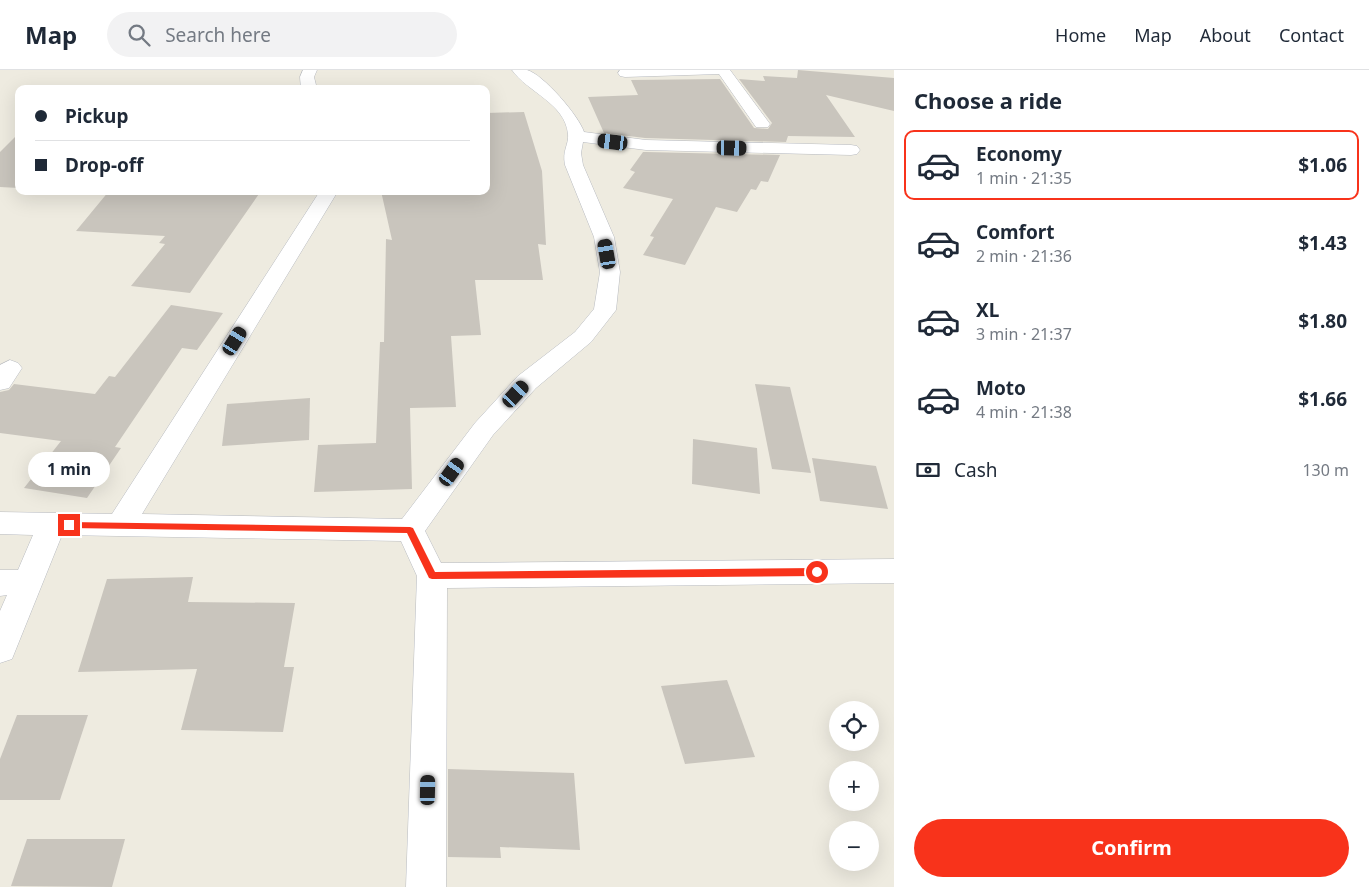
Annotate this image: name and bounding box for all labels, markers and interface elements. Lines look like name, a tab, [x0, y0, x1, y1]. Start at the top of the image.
search box	[107, 12, 457, 57]
text: Map	[25, 18, 77, 51]
icon: search	[125, 21, 153, 49]
text: Search here	[165, 22, 271, 48]
text: Home	[1055, 23, 1106, 47]
text: Map	[1134, 23, 1172, 47]
text: About	[1200, 23, 1251, 47]
text: Contact	[1279, 23, 1344, 47]
text: Choose a ride	[914, 85, 1062, 115]
text: Pickup	[65, 103, 128, 129]
car	[597, 133, 628, 151]
car	[716, 140, 747, 156]
text: Economy	[976, 141, 1062, 167]
icon: car	[916, 143, 961, 188]
text: Drop-off	[65, 152, 144, 178]
text: $1.06	[1298, 152, 1347, 178]
text: 1 min · 21:35	[976, 167, 1072, 189]
text: Comfort	[976, 219, 1055, 245]
icon: car	[916, 221, 961, 266]
text: $1.43	[1298, 230, 1347, 256]
car	[597, 238, 616, 270]
text: 2 min · 21:36	[976, 245, 1072, 267]
text: XL	[976, 297, 999, 323]
icon: car	[916, 299, 961, 344]
text: $1.80	[1298, 308, 1347, 334]
text: 3 min · 21:37	[976, 323, 1072, 345]
car	[220, 324, 249, 358]
text: Moto	[976, 375, 1026, 401]
icon: car	[916, 377, 961, 422]
car	[500, 378, 531, 410]
text: $1.66	[1298, 386, 1347, 412]
text: 4 min · 21:38	[976, 401, 1072, 423]
callout: 1 min	[28, 452, 110, 488]
car	[437, 455, 466, 489]
icon: cash	[914, 456, 942, 484]
text: Cash	[954, 457, 998, 483]
text: 1 min	[47, 458, 91, 480]
text: 130 m	[1302, 459, 1349, 481]
route end	[58, 514, 80, 536]
route start	[806, 561, 828, 583]
map controls	[829, 701, 879, 871]
button: locate	[829, 701, 879, 751]
button: +	[829, 761, 879, 811]
car	[420, 775, 435, 805]
button: Confirm	[914, 819, 1349, 877]
button: −	[829, 821, 879, 871]

